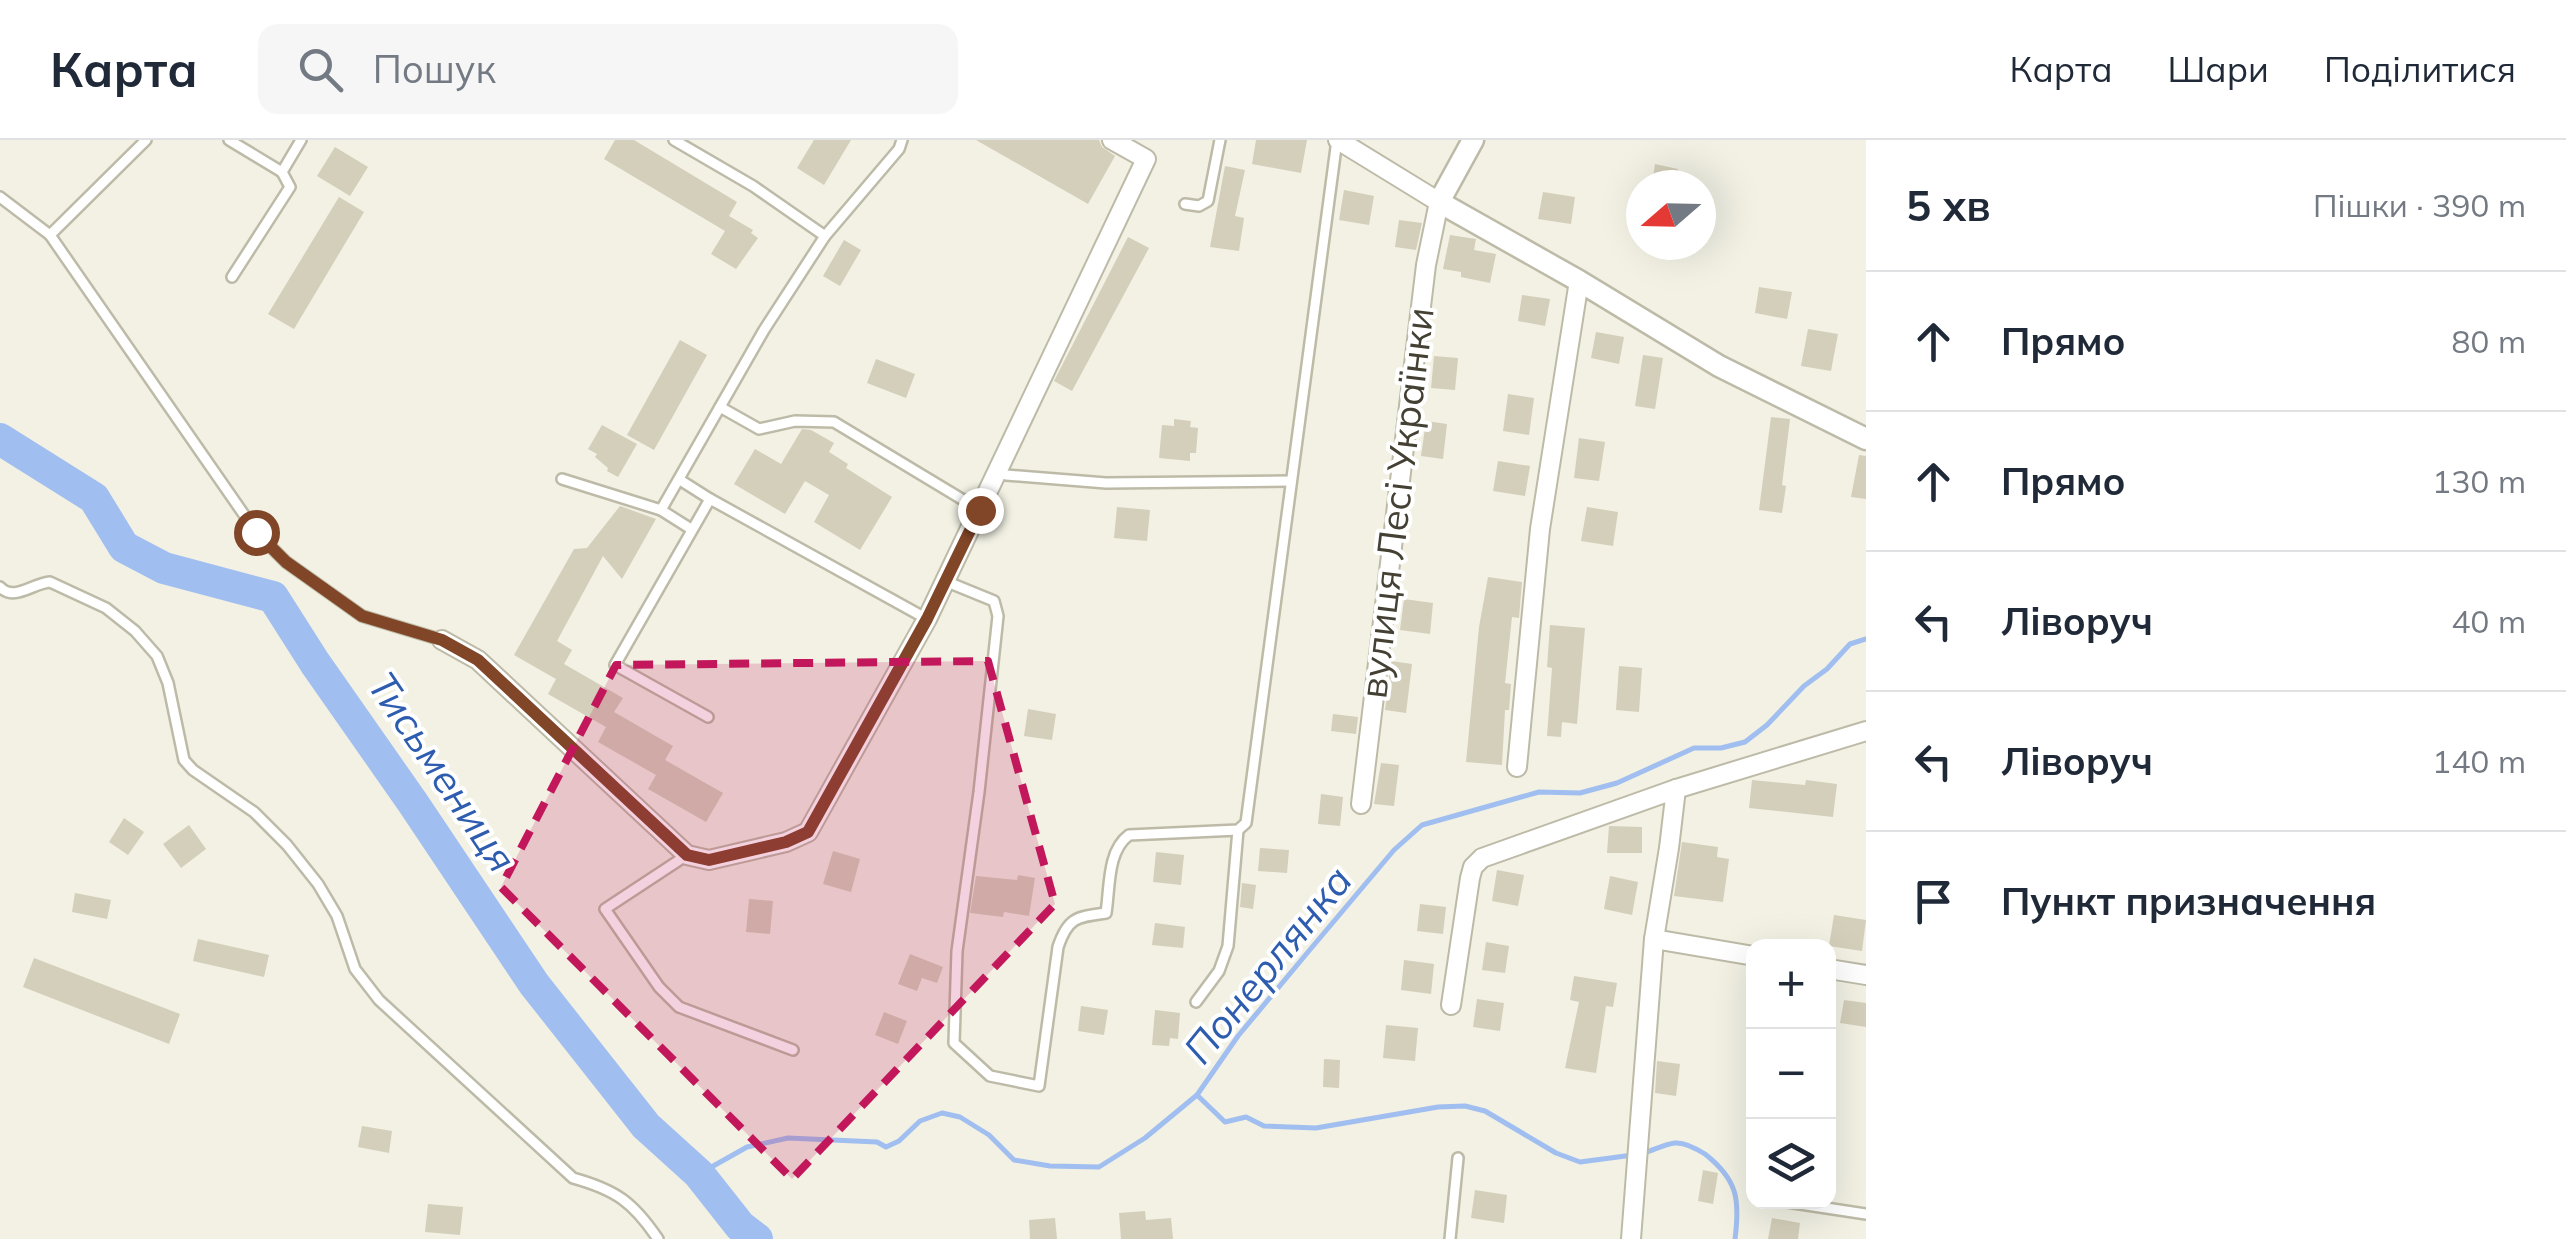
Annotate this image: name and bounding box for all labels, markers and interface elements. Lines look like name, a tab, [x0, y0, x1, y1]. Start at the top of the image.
search box	[258, 24, 958, 114]
text: Карта	[50, 39, 198, 99]
icon: search	[293, 42, 348, 97]
text: Пошук	[373, 45, 496, 93]
text: Карта	[2010, 47, 2113, 91]
text: Шари	[2168, 47, 2269, 91]
text: Поділитися	[2324, 47, 2516, 91]
north arrow	[1626, 170, 1716, 260]
text: 5 хв	[1906, 179, 1991, 232]
text: Пішки · 390 m	[2313, 185, 2526, 225]
street label: вулиця Лесі Українки	[1348, 305, 1444, 701]
icon: ahead	[1906, 314, 1961, 369]
text: Прямо	[2001, 317, 2126, 365]
text: 80 m	[2451, 321, 2526, 361]
icon: ahead	[1906, 454, 1961, 509]
text: Прямо	[2001, 457, 2126, 505]
text: 130 m	[2432, 461, 2526, 501]
route end	[958, 488, 1004, 534]
route start	[234, 510, 280, 556]
icon: left	[1906, 594, 1961, 649]
text: Ліворуч	[2001, 597, 2153, 645]
text: 40 m	[2451, 601, 2526, 641]
water label: Тисьмениця	[358, 662, 528, 881]
icon: left	[1906, 734, 1961, 789]
text: Ліворуч	[2001, 737, 2153, 785]
text: 140 m	[2432, 741, 2526, 781]
water label: Понерлянка	[1173, 856, 1362, 1073]
icon: arrive	[1906, 874, 1961, 929]
text: Пункт призначення	[2001, 877, 2376, 925]
map controls	[1746, 939, 1836, 1209]
button: +	[1746, 939, 1836, 1029]
button: −	[1746, 1029, 1836, 1119]
button: layers	[1746, 1119, 1836, 1209]

